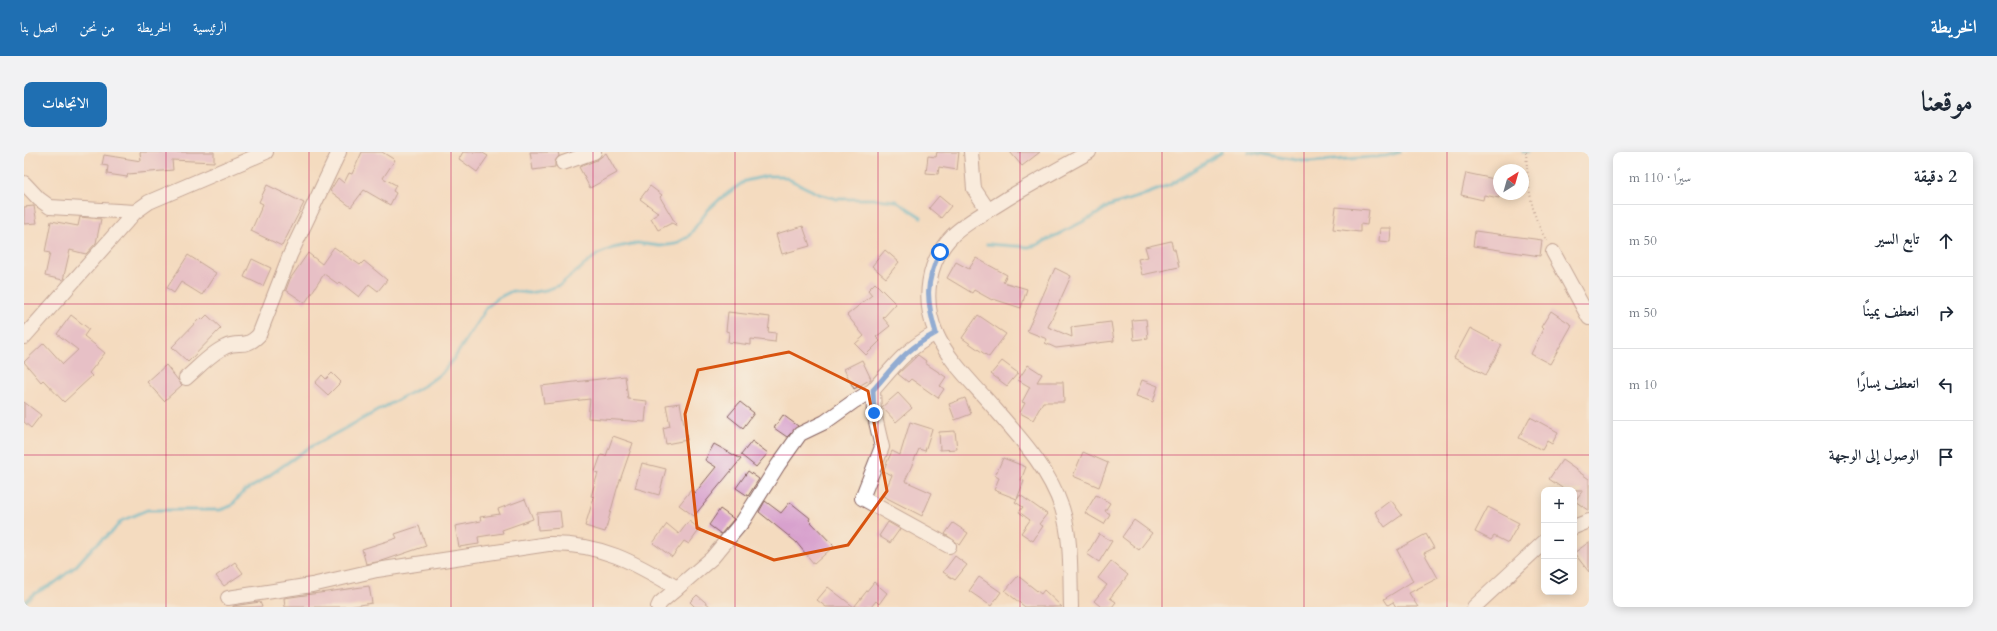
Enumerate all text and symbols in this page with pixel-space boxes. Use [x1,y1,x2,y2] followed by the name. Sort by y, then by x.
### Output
[1931,14,1977,40] text: الخريطة
[20,18,58,37] text: اتصل بنا
[80,18,115,37] text: من نحن
[137,18,171,37] text: الخريطة
[193,18,227,37] text: الرئيسية
[24,82,107,127] button: الاتجاهات
[1921,83,1973,121] text: موقعنا
[1493,164,1529,200] north arrow
[1914,165,1957,188] text: 2 دقيقة
[1629,169,1691,187] text: سيرًا · 110 m
[1876,229,1919,249] text: تابع السير
[1935,230,1957,252] icon: ahead
[1629,232,1657,250] text: 50 m
[931,243,949,261] route start
[1863,301,1919,321] text: انعطف يمينًا
[1935,302,1957,324] icon: right
[1629,304,1657,322] text: 50 m
[1857,373,1919,393] text: انعطف يسارًا
[1935,374,1957,396] icon: left
[1629,376,1657,394] text: 10 m
[865,404,883,422] route end
[1829,445,1919,465] text: الوصول إلى الوجهة
[1935,446,1957,468] icon: arrive
[1541,487,1577,595] map controls
[1541,487,1577,523] button: +
[1541,523,1577,559] button: −
[1541,559,1577,595] button: layers

